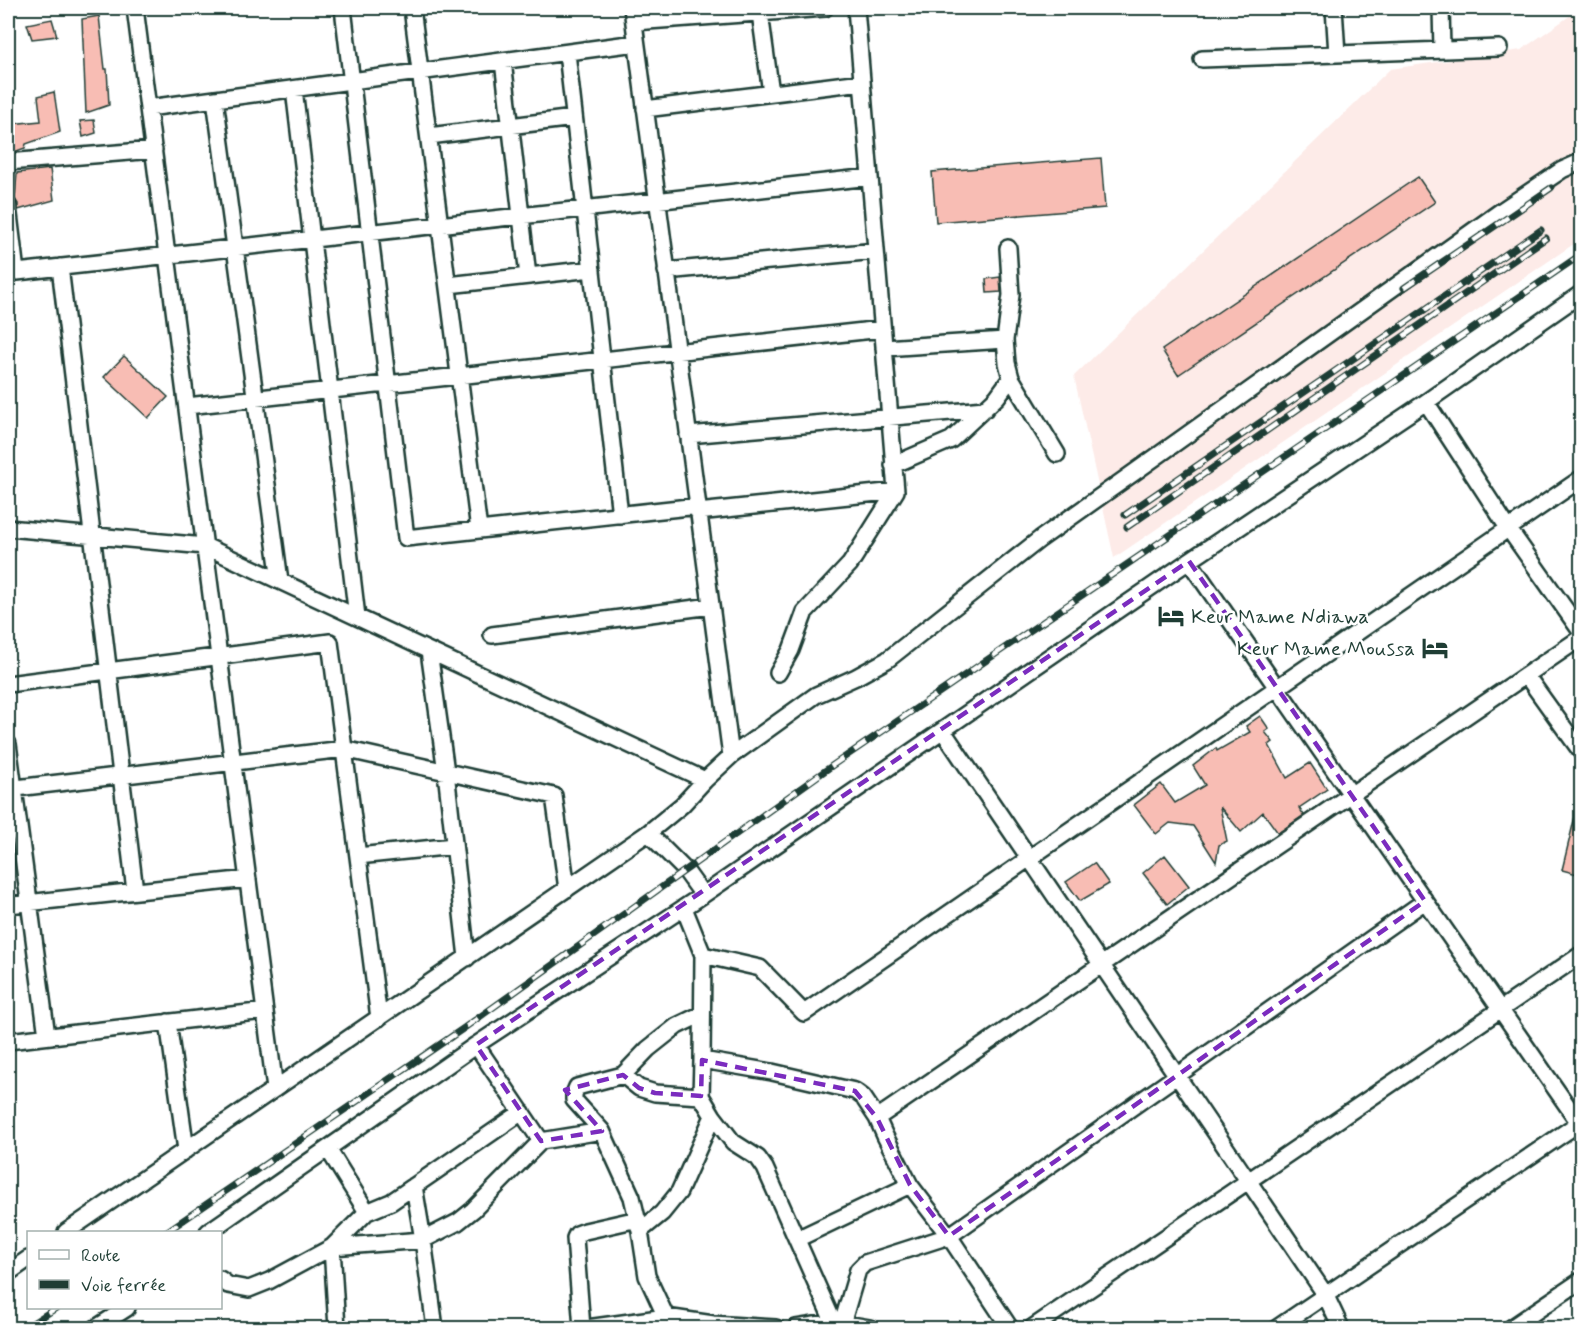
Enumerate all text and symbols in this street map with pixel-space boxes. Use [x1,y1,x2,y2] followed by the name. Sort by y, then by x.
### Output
[1156,601,1186,631] hotel icon: Keur Mame Ndiawa
[1191,603,1369,631] place label: Keur Mame Ndiawa
[1420,633,1450,663] hotel icon: Keur Mame Moussa
[1237,635,1415,663] place label: Keur Mame Moussa
[27,1231,222,1309] legend
[81,1244,120,1268] text: Route
[81,1274,166,1298] text: Voie ferrée

